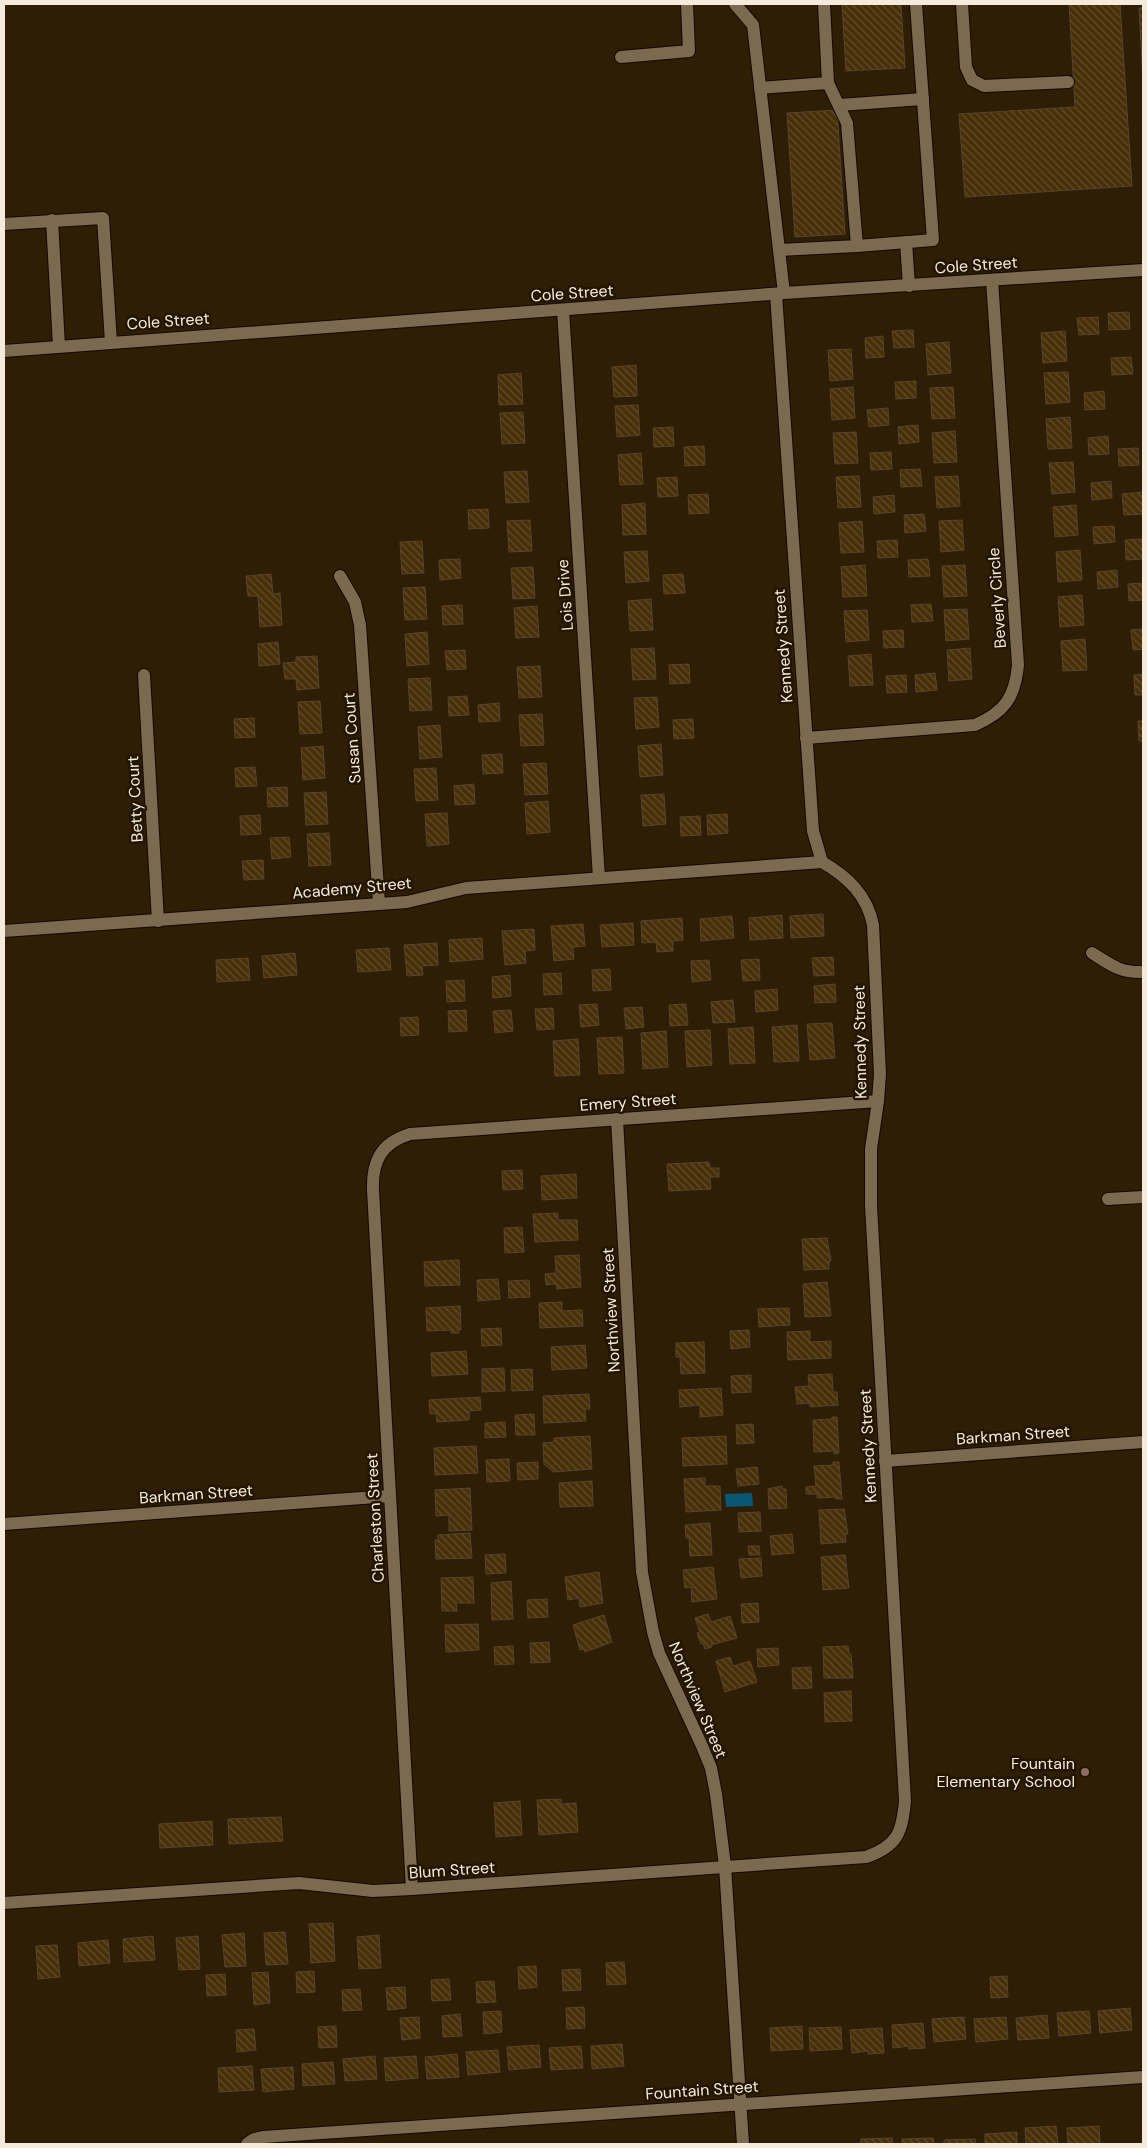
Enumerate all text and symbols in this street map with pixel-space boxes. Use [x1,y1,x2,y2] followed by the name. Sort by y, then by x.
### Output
[934,252,1018,278] street label: Cole Street
[530,280,614,306] street label: Cole Street
[126,308,210,334] street label: Cole Street
[983,547,1011,649] street label: Beverly Circle
[552,559,578,631] street label: Lois Drive
[769,588,797,704] street label: Kennedy Street
[338,692,366,784] street label: Susan Court
[122,755,148,843] street label: Betty Court
[291,872,413,904] street label: Academy Street
[849,985,871,1099] street label: Kennedy Street
[579,1088,677,1116] street label: Emery Street
[597,1247,625,1373] street label: Northview Street
[855,1389,881,1503] street label: Kennedy Street
[955,1421,1071,1449] street label: Barkman Street
[361,1453,389,1583] street label: Charleston Street
[138,1480,254,1508] street label: Barkman Street
[664,1639,732,1761] street label: Northview Street
[937,1753,1075,1792] place label: Fountain Elementary School
[1079,1766,1091,1778] marker: Fountain Elementary School
[408,1857,496,1883] street label: Blum Street
[645,2076,759,2104] street label: Fountain Street

